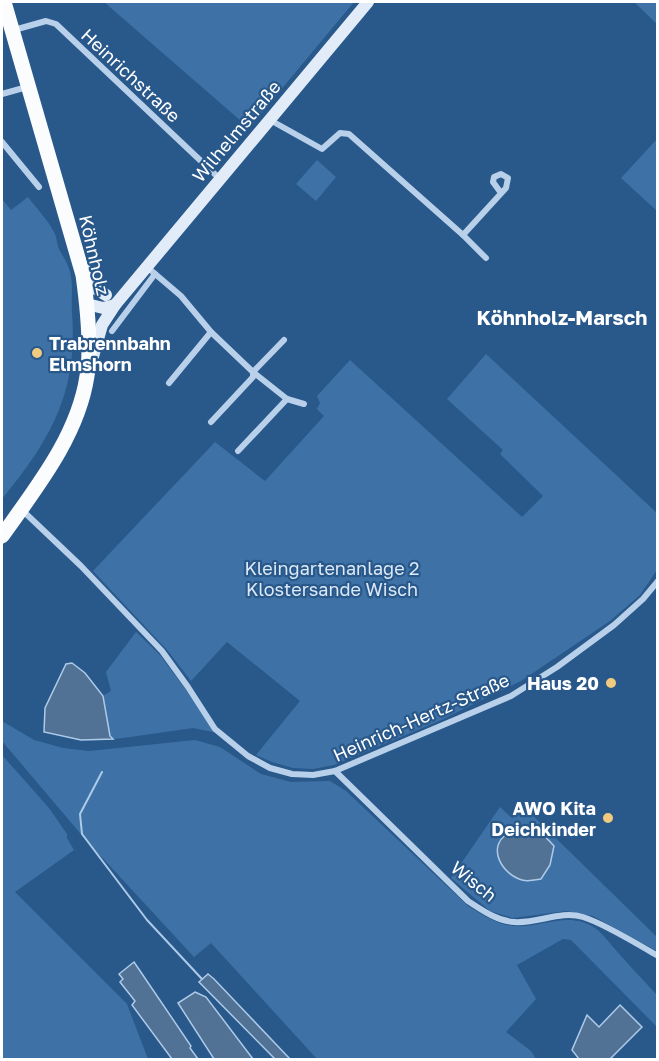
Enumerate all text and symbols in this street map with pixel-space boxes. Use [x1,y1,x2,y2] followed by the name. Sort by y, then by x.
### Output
[77,24,185,126] street label: Heinrichstraße
[187,76,285,186] street label: Wilhelmstraße
[75,213,115,297] street label: Köhnholz
[477,305,647,329] district label: Köhnholz-Marsch
[49,332,171,375] place label: Trabrennbahn Elmshorn
[30,346,44,360] marker: Trabrennbahn Elmshorn
[244,557,420,600] park label: Kleingartenanlage 2 Klostersande Wisch
[329,668,513,766] street label: Heinrich-Hertz-Straße
[527,672,599,694] place label: Haus 20
[604,676,618,690] marker: Haus 20
[491,797,596,840] place label: AWO Kita Deichkinder
[601,811,615,825] marker: AWO Kita Deichkinder
[447,856,501,906] street label: Wisch

